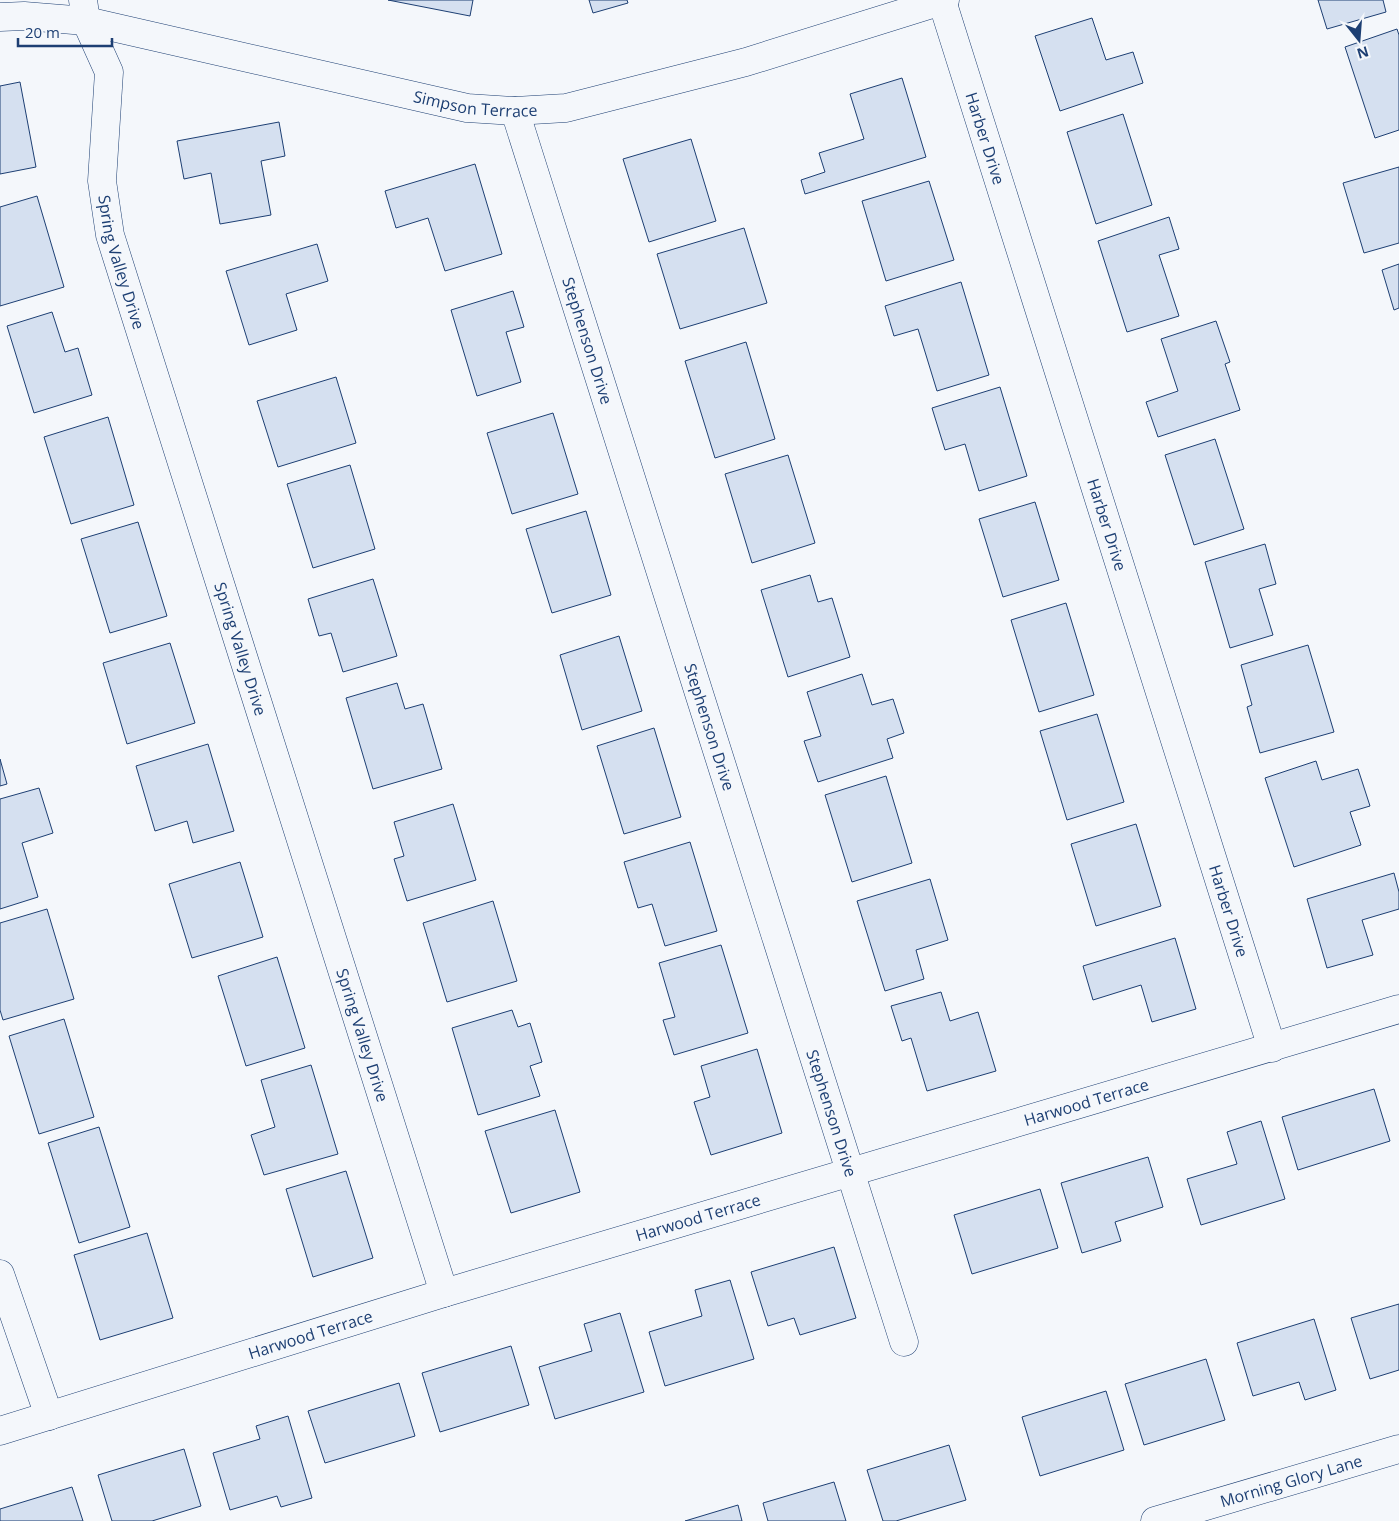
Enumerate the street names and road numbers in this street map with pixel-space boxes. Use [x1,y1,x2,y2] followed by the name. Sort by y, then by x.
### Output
[411,85,538,122] street label: Simpson Terrace
[960,89,1010,187] street label: Harber Drive
[93,193,150,332] street label: Spring Valley Drive
[557,274,618,407] street label: Stephenson Drive
[1082,476,1132,574] street label: Harber Drive
[209,579,272,718] street label: Spring Valley Drive
[679,661,740,793] street label: Stephenson Drive
[1204,862,1254,960] street label: Harber Drive
[331,966,394,1105] street label: Spring Valley Drive
[801,1047,862,1180] street label: Stephenson Drive
[1021,1073,1151,1131] street label: Harwood Terrace
[633,1188,763,1246] street label: Harwood Terrace
[245,1305,375,1364] street label: Harwood Terrace
[1218,1449,1365,1512] street label: Morning Glory Lane

